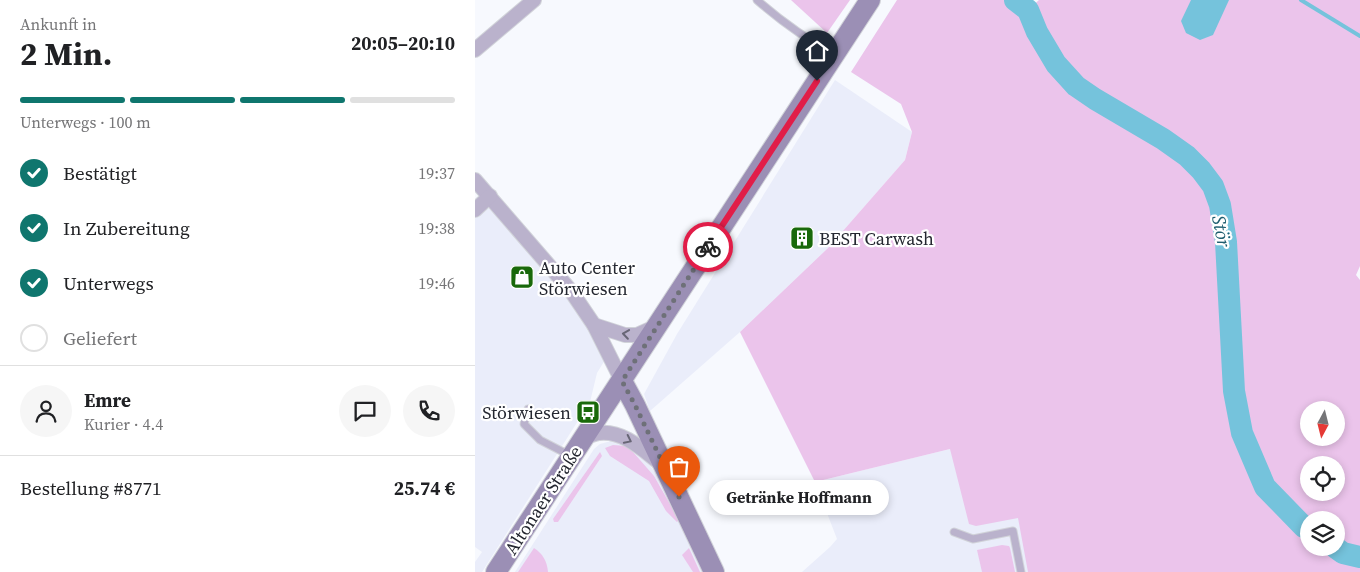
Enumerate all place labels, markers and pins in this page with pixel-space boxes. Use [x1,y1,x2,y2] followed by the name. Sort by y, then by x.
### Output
[796,30,838,81] pin
[789,225,815,251] building icon: BEST Carwash
[819,226,934,251] place label: BEST Carwash
[539,255,635,301] place label: Auto Center Störwiesen
[509,264,535,290] shop icon: Auto Center Störwiesen
[575,399,601,425] bus stop icon: Störwiesen
[482,400,571,425] place label: Störwiesen
[658,446,700,497] pin
[709,480,889,514] callout: Getränke Hoffmann

